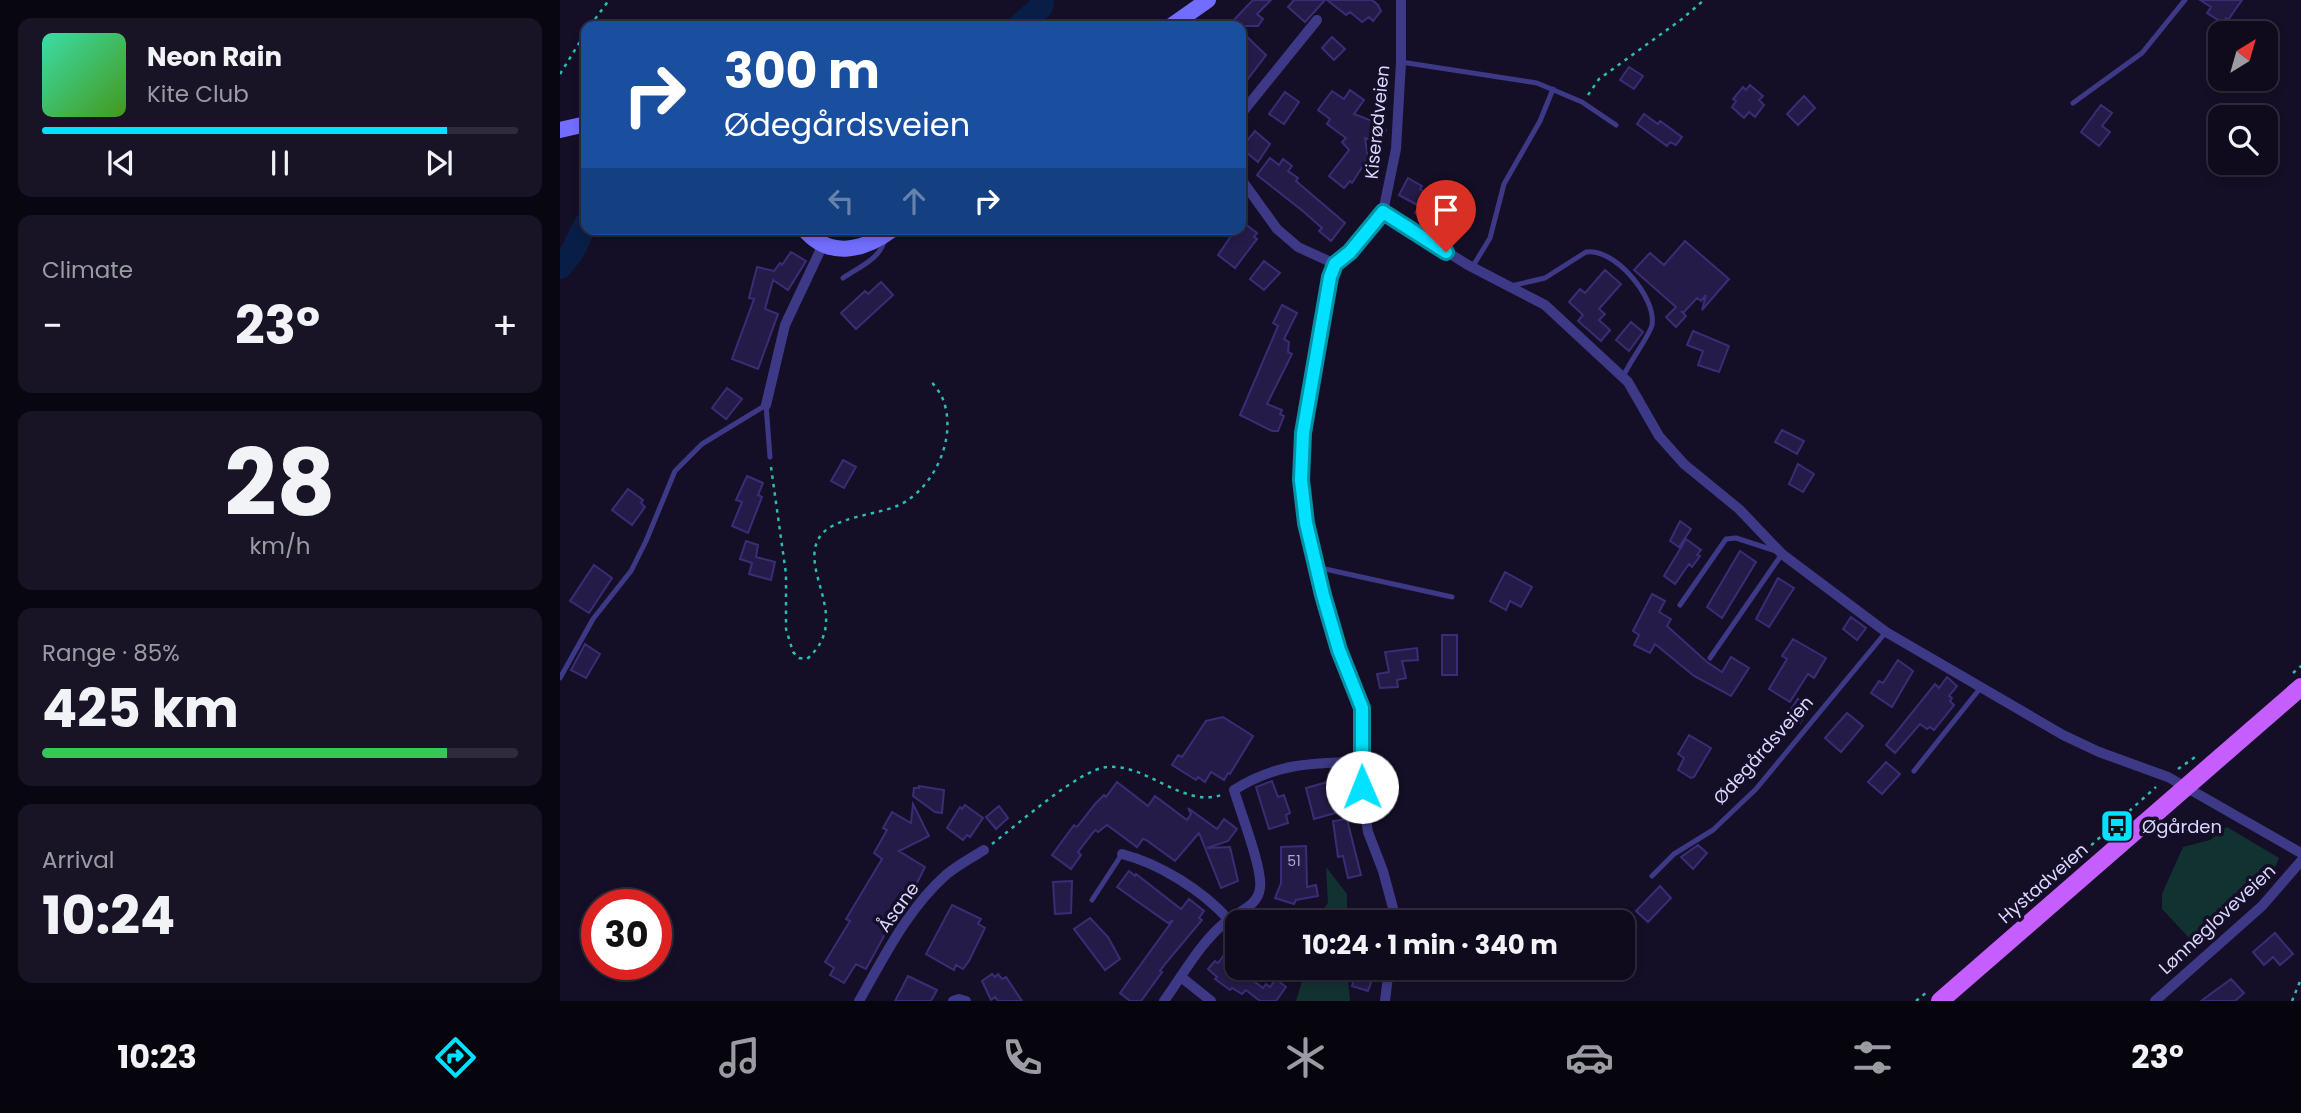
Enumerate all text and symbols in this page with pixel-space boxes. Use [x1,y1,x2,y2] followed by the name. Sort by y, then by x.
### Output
[2208,21,2278,91] north arrow
[2208,21,2278,175] map controls
[724,37,880,105] text: 300 m
[147,39,282,75] text: Neon Rain
[609,49,700,140] icon: right
[1359,64,1395,180] street label: Kiserødveien
[147,78,249,110] text: Kite Club
[724,102,970,147] text: Ødegårdsveien
[2208,105,2278,175] button: search
[102,144,140,182] icon: previous
[261,144,299,182] icon: pause
[420,144,458,182] icon: next
[1416,180,1476,252] pin
[822,182,860,220] icon: left
[895,182,933,220] icon: ahead
[968,182,1006,220] icon: right
[1427,191,1465,229] icon: arrive
[42,254,133,286] text: Climate
[235,289,320,362] text: 23°
[42,299,63,352] text: −
[492,299,518,352] text: +
[225,419,335,547] text: 28
[249,530,311,562] text: km/h
[42,637,180,669] text: Range · 85%
[42,672,239,745] text: 425 km
[1707,690,1819,810] street label: Ødegårdsveien
[1325,750,1399,824] position arrow
[2098,807,2136,845] bus stop icon: Øgården
[2142,814,2222,839] place label: Øgården
[1993,837,2093,929] street label: Hystadveien
[42,844,114,876] text: Arrival
[1287,851,1301,871] house number: 51
[2153,858,2281,980] street label: Lønnegloveveien
[871,877,925,937] street label: Åsane
[42,879,175,952] text: 10:24
[581,889,672,980] speed limit sign: 30
[1302,927,1558,963] text: 10:24 · 1 min · 340 m
[431,1033,480,1082] icon: directions
[715,1033,764,1082] icon: music
[998,1033,1047,1082] icon: phone
[1281,1033,1330,1082] icon: climate
[1565,1033,1614,1082] icon: car
[1848,1033,1897,1082] icon: filters
[117,1034,197,1079] text: 10:23
[2131,1034,2184,1079] text: 23°

